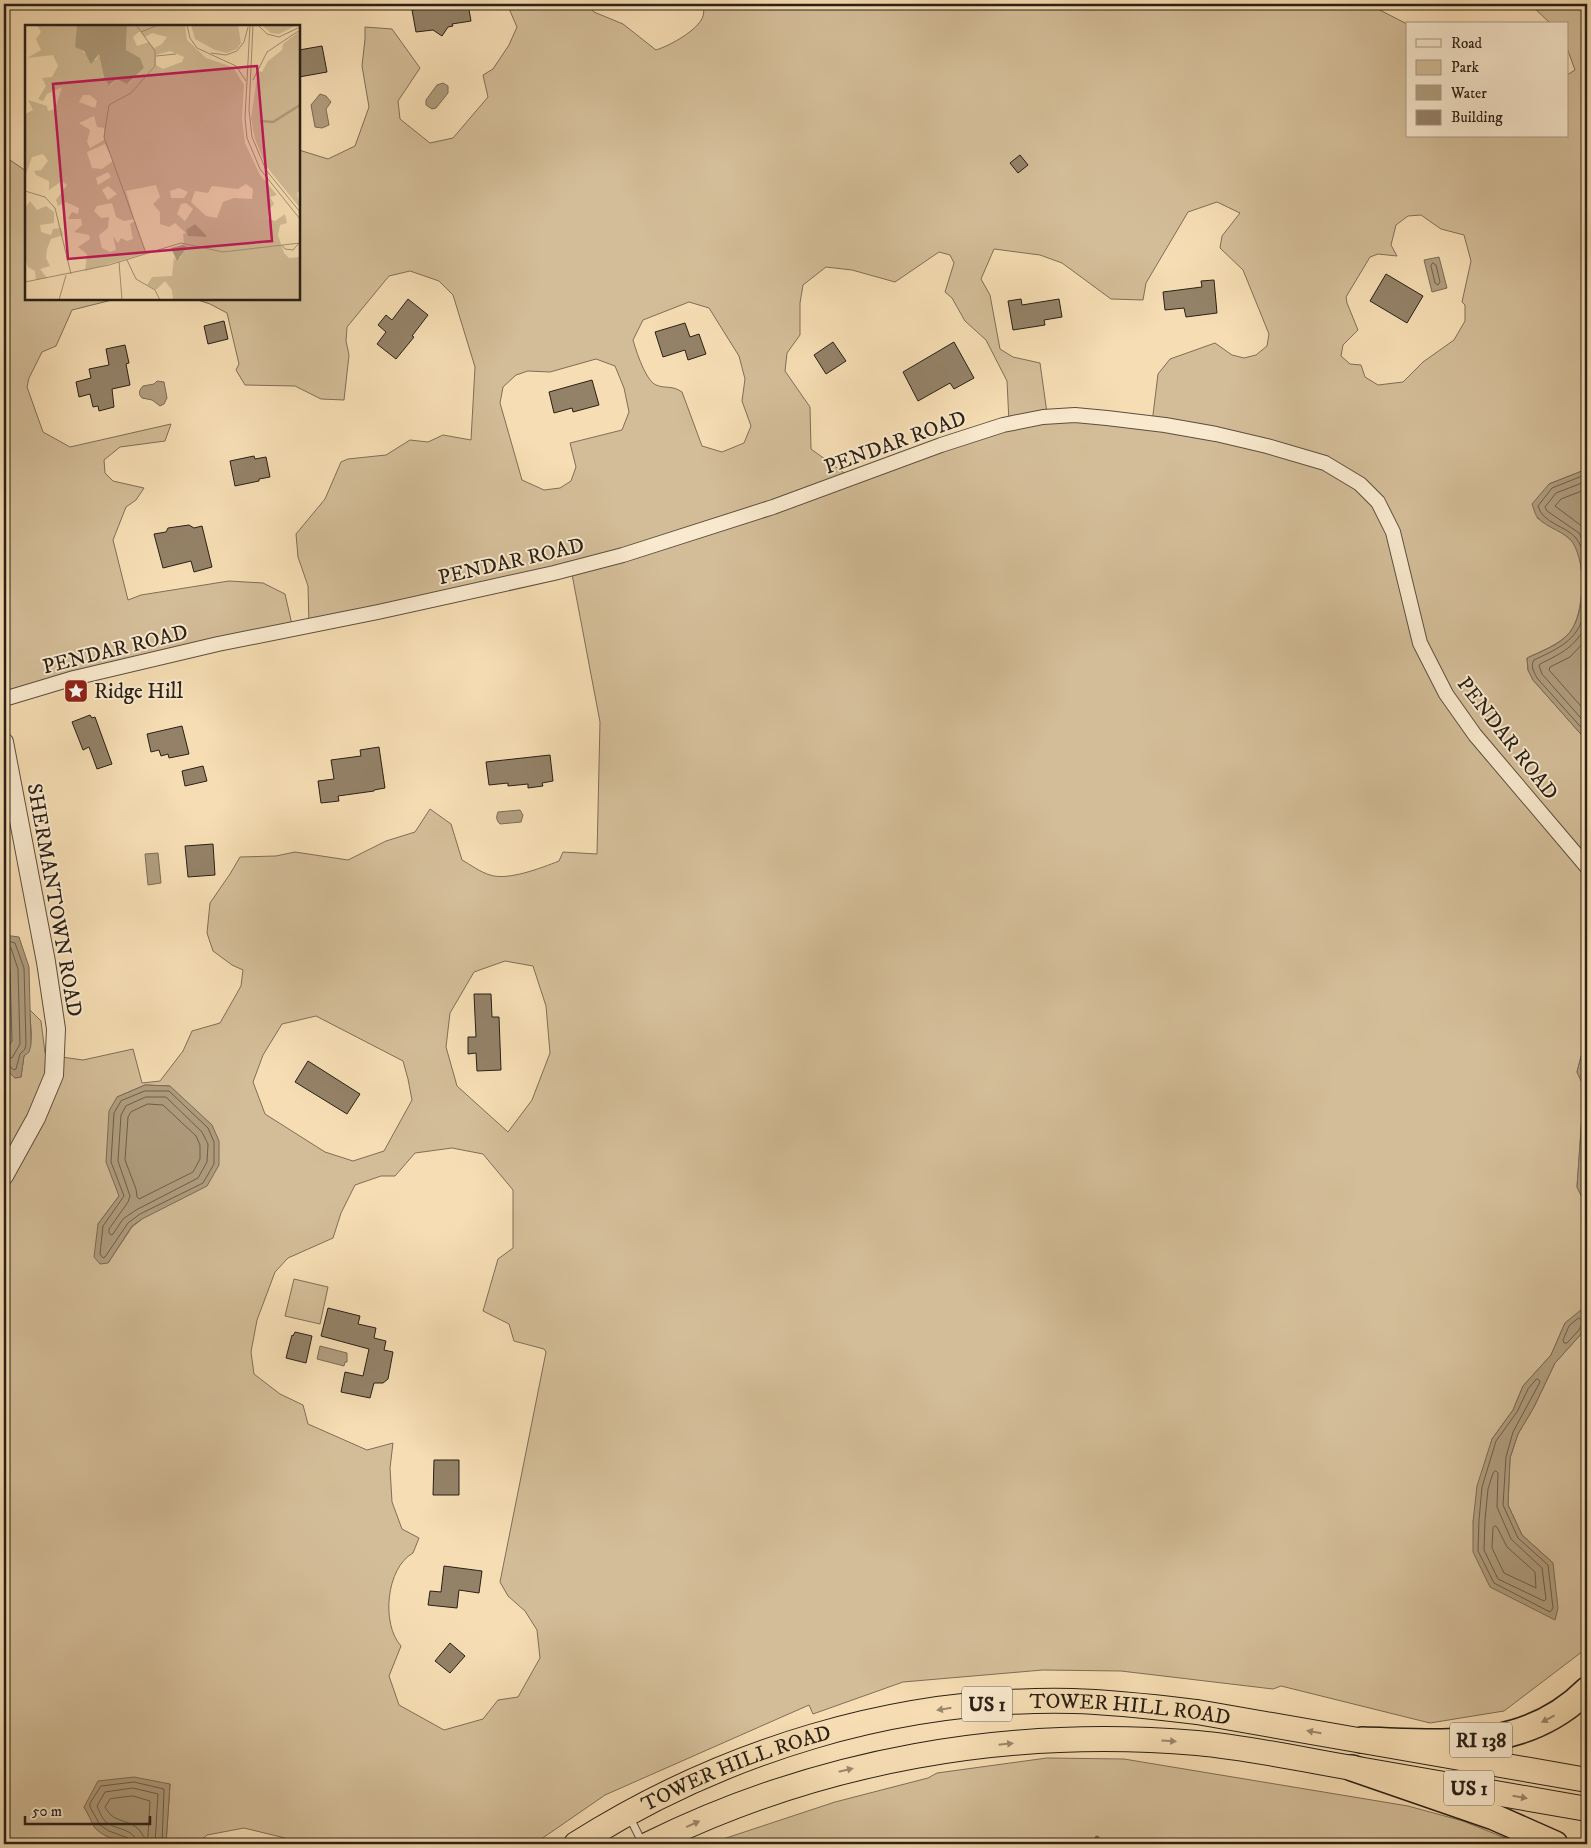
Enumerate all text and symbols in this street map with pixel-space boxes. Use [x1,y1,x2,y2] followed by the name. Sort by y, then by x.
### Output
[1406,22,1568,138] legend
[25,25,300,300] inset map
[1451,34,1483,53] text: Road
[1451,58,1480,77] text: Park
[1450,84,1487,103] text: Water
[1451,108,1503,127] text: Building
[821,405,970,481] street label: PENDAR ROAD
[436,533,587,591] street label: PENDAR ROAD
[40,619,191,681] street label: PENDAR ROAD
[1451,672,1563,805] street label: PENDAR ROAD
[63,678,89,704] place icon: Ridge Hill
[94,679,184,705] place label: Ridge Hill
[21,782,87,1019] street label: SHERMANTOWN ROAD
[962,1686,1012,1722] road number: US 1
[1029,1689,1232,1732] street label: TOWER HILL ROAD
[935,1705,951,1713] one-way arrow
[1541,1715,1556,1723] one-way arrow
[637,1720,834,1818] street label: TOWER HILL ROAD
[1450,1722,1512,1758] road number: RI 138
[1305,1727,1321,1735] one-way arrow
[1161,1738,1177,1746] one-way arrow
[998,1740,1014,1748] one-way arrow
[839,1766,854,1774] one-way arrow
[1444,1770,1494,1806] road number: US 1
[25,1793,150,1825] scale bar
[1513,1794,1529,1802] one-way arrow
[32,1802,62,1821] text: 50 m
[686,1819,700,1827] one-way arrow

